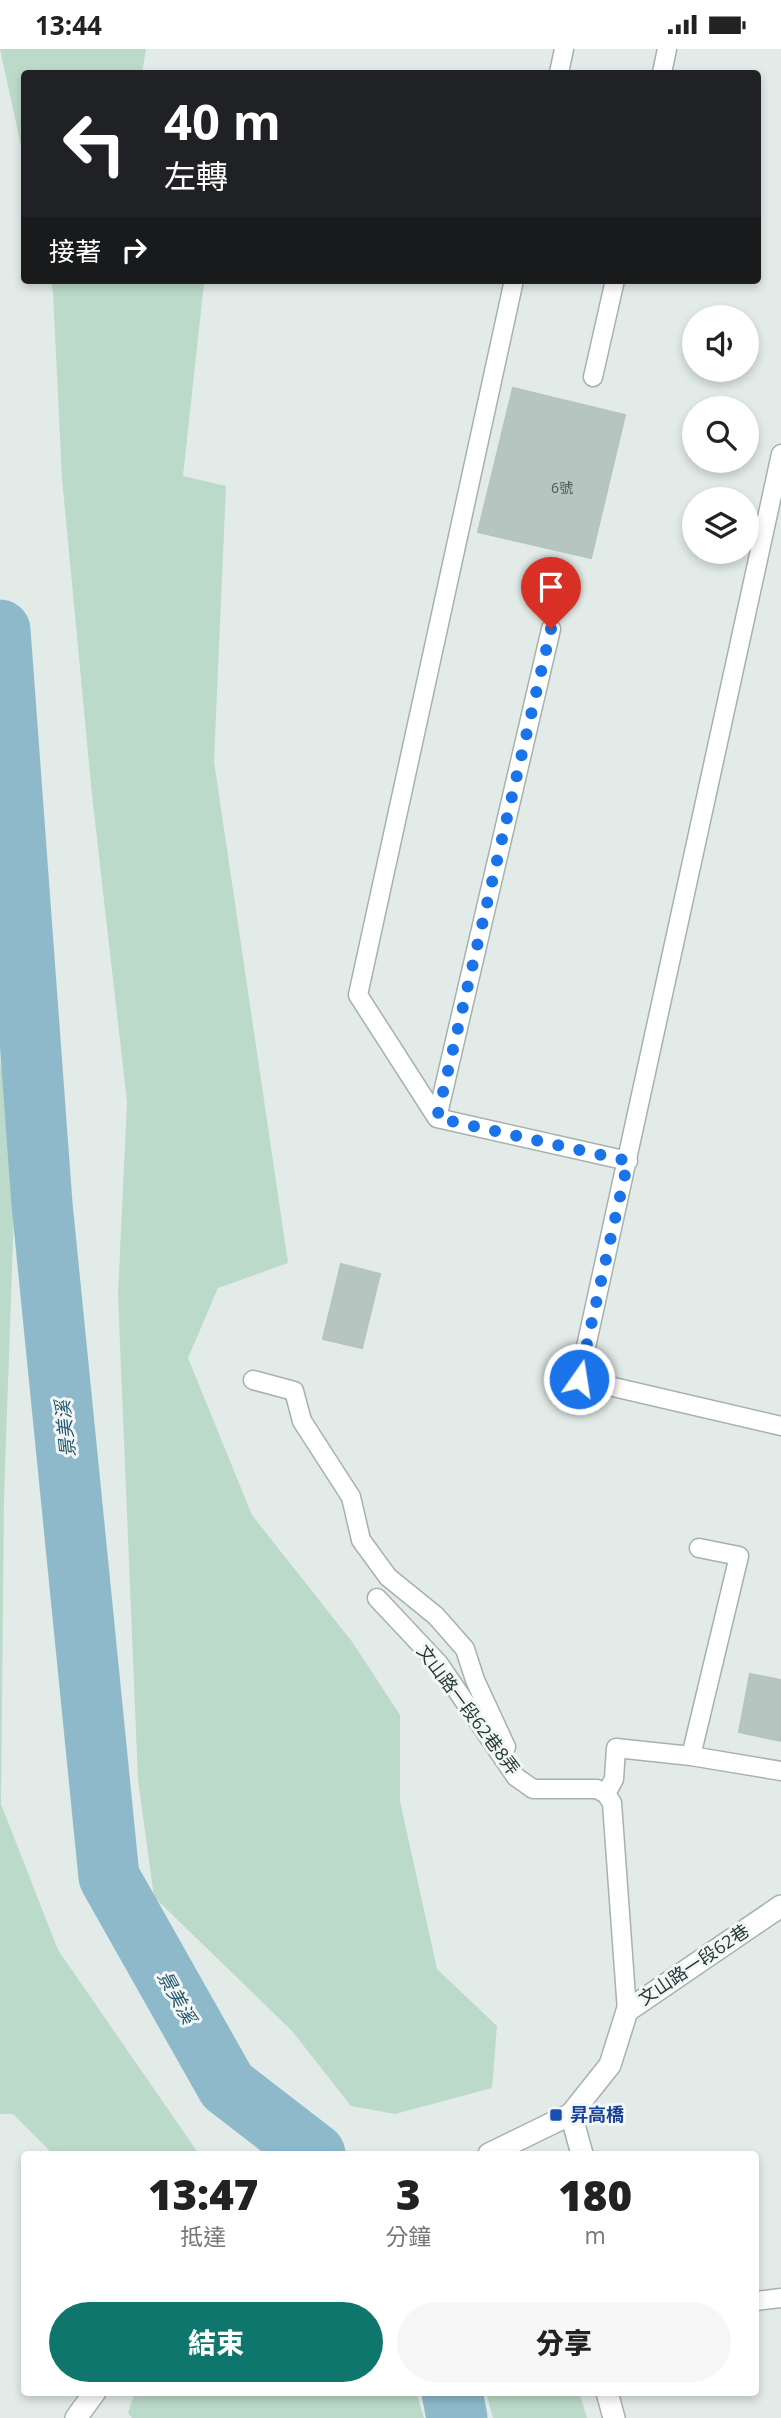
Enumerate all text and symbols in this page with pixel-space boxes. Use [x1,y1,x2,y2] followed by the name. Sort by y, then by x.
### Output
[35,7,102,43] text: 13:44
[164,88,281,154] text: 40 m
[49,98,140,189] icon: left
[164,154,228,197] text: 左轉
[115,231,153,269] icon: right
[49,233,101,269] text: 接著
[682,305,759,564] map controls
[682,305,759,382] button: sound
[682,396,759,473] button: search
[551,478,573,497] house number: 6號
[682,487,759,564] button: layers
[521,557,581,629] pin
[532,568,570,606] icon: arrive
[542,1342,616,1416] position arrow
[49,1396,81,1459] water label: 景美溪
[412,1640,526,1779] street label: 文山路一段62巷8弄
[633,1918,753,2010] street label: 文山路一段62巷
[152,1966,204,2031] water label: 景美溪
[570,2102,624,2126] place label: 昇高橋
[548,2107,564,2123] marker: 昇高橋
[148,2165,258,2222] text: 13:47
[396,2165,421,2222] text: 3
[558,2166,632,2223] text: 180
[585,2219,606,2251] text: m
[180,2220,226,2252] text: 抵達
[385,2220,431,2252] text: 分鐘
[49,2302,383,2382] button: 結束
[397,2302,731,2382] button: 分享

